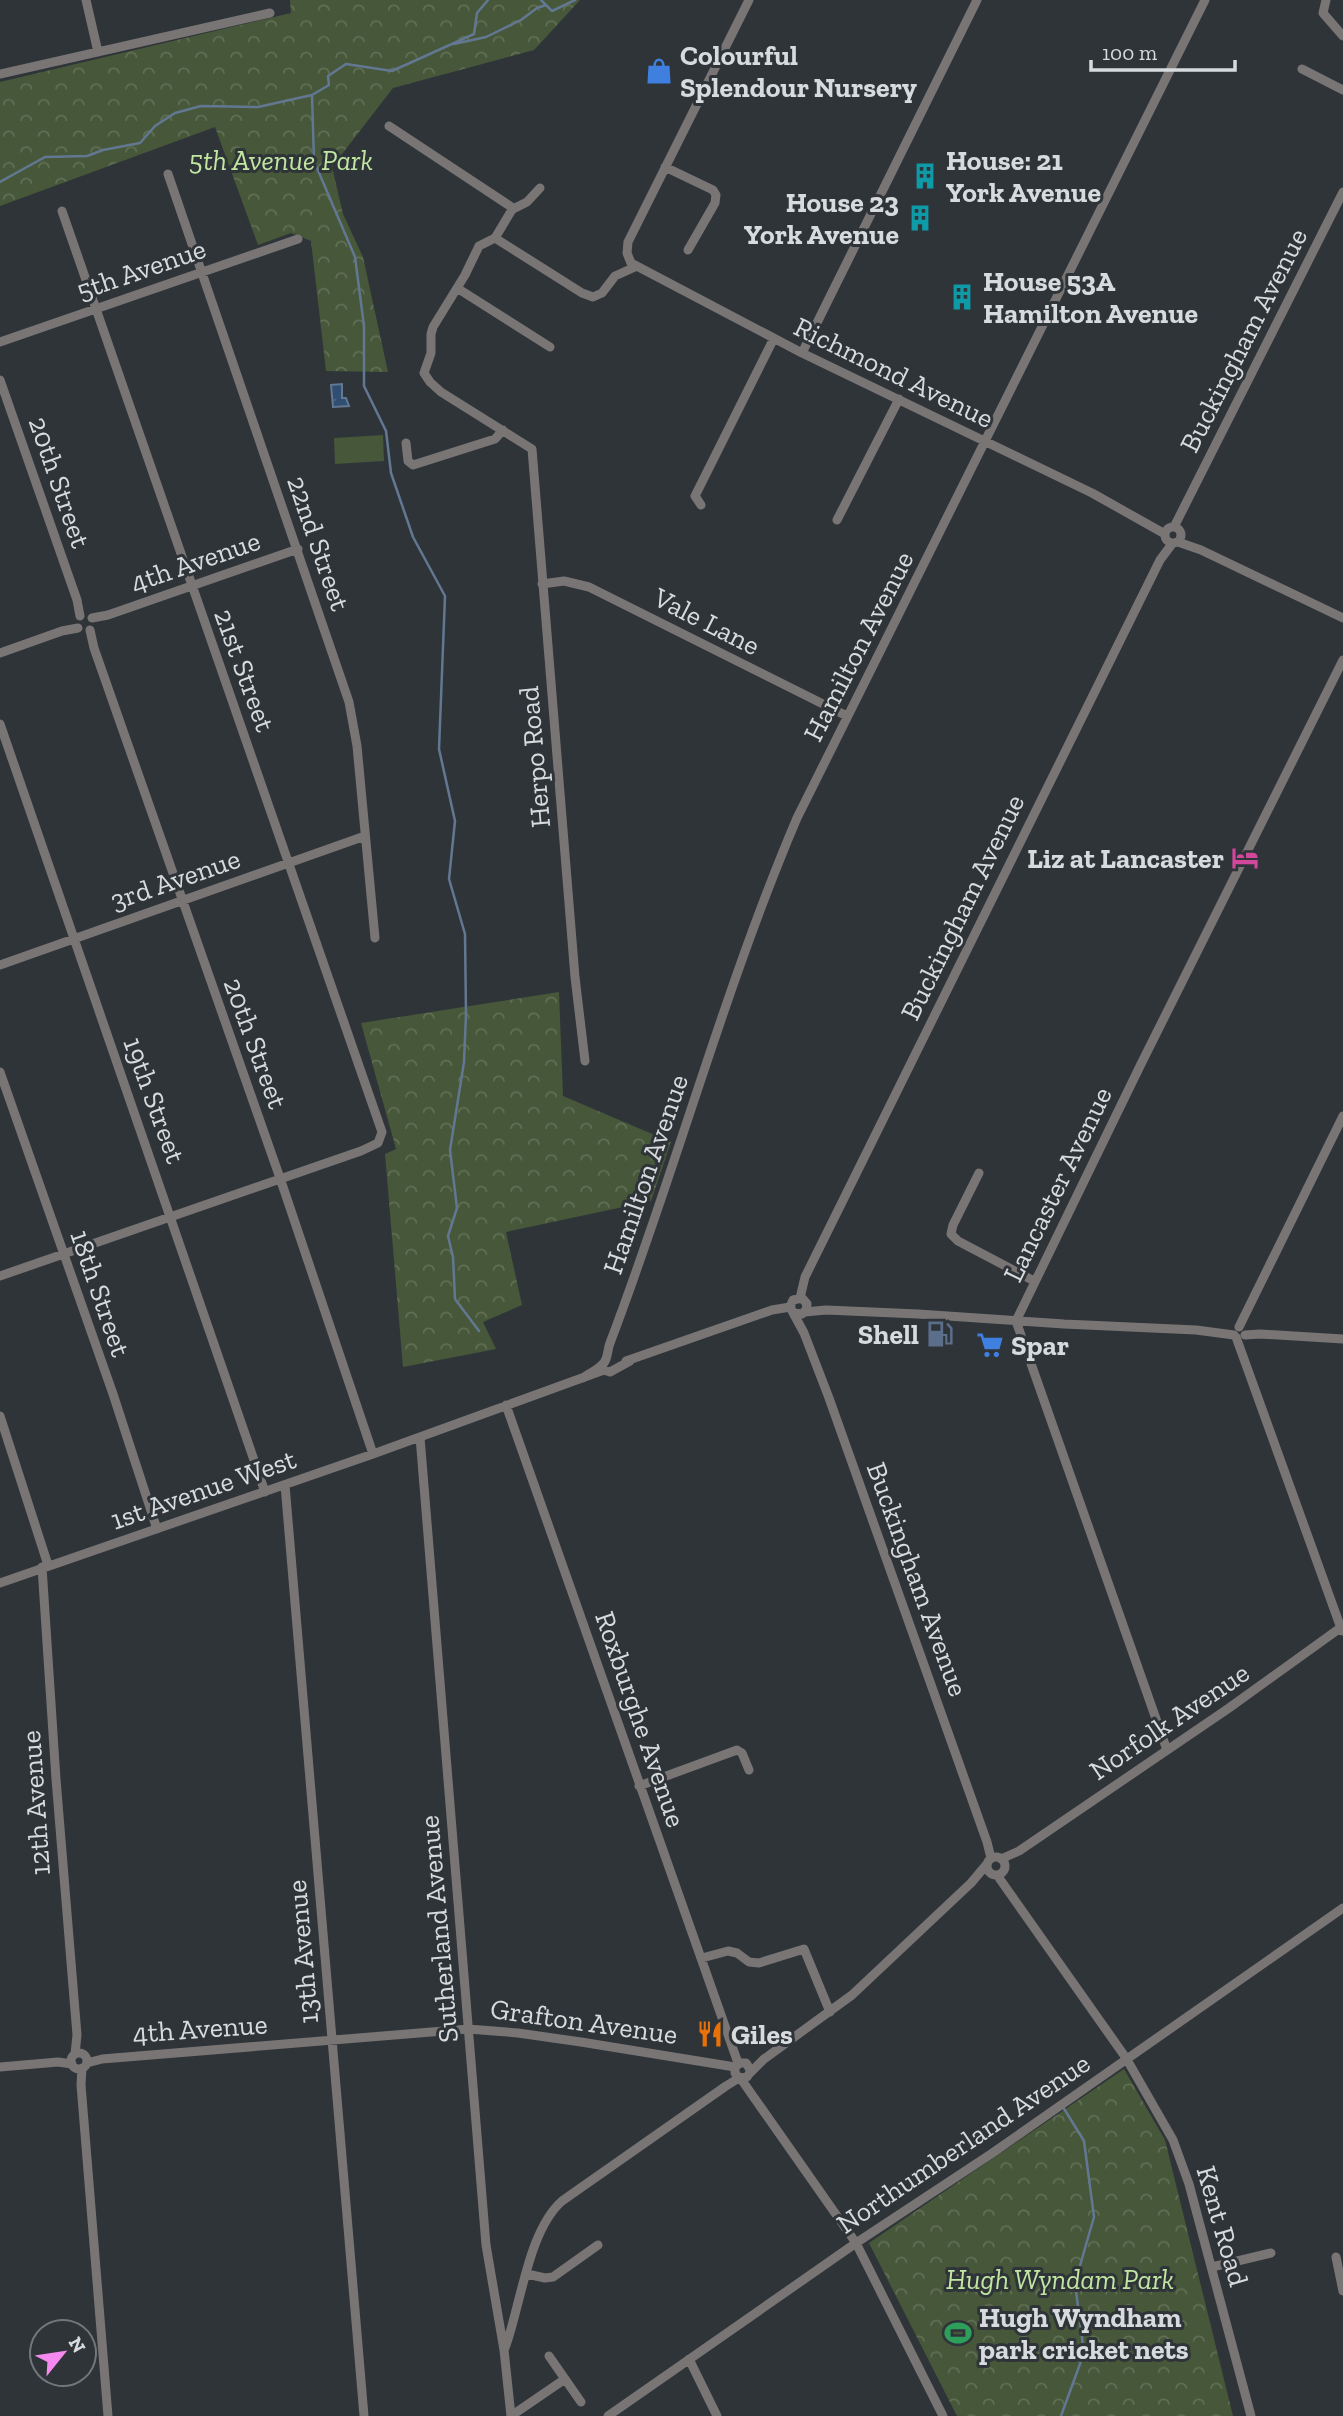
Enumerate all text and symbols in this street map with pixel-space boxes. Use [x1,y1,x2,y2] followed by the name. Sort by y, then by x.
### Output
[1091,28,1234,72] scale bar
[680,39,917,104] place label: Colourful Splendour Nursery
[1102,40,1157,65] text: 100 m
[644,56,674,86] shop icon: Colourful Splendour Nursery
[189,144,373,177] park label: 5th Avenue Park
[946,144,1101,209] place label: House: 21 York Avenue
[910,161,940,191] building icon: House: 21 York Avenue
[744,186,899,251] place label: House 23 York Avenue
[905,203,935,233] building icon: House 23 York Avenue
[1173,223,1314,458] street label: Buckingham Avenue
[72,232,210,307] street label: 5th Avenue
[983,265,1198,330] place label: House 53A Hamilton Avenue
[947,282,977,312] building icon: House 53A Hamilton Avenue
[789,310,999,435] street label: Richmond Avenue
[22,412,98,553] street label: 20th Street
[280,471,357,615] street label: 22nd Street
[126,524,264,599] street label: 4th Avenue
[796,546,921,747] street label: Hamilton Avenue
[647,580,765,662] street label: Vale Lane
[207,604,282,737] street label: 21st Street
[512,685,557,829] street label: Herpo Road
[893,789,1031,1025] street label: Buckingham Avenue
[106,842,244,917] street label: 3rd Avenue
[1027,842,1224,875] place label: Liz at Lancaster
[1230,843,1260,873] hotel icon: Liz at Lancaster
[217,973,295,1114] street label: 20th Street
[117,1033,193,1168] street label: 19th Street
[596,1070,695,1278] street label: Hamilton Avenue
[996,1081,1119,1287] street label: Lancaster Avenue
[63,1225,138,1361] street label: 18th Street
[858,1318,919,1351] place label: Shell
[925,1319,955,1349] fuel station icon: Shell
[1011,1329,1069,1362] place label: Spar
[975,1330,1005,1360] supermarket icon: Spar
[106,1442,301,1537] street label: 1st Avenue West
[860,1458,975,1701] street label: Buckingham Avenue
[588,1607,693,1831] street label: Roxburghe Avenue
[1083,1656,1255,1787] street label: Norfolk Avenue
[14,1729,57,1877] street label: 12th Avenue
[412,1814,465,2044] street label: Sutherland Avenue
[280,1879,325,2025] street label: 13th Avenue
[488,1992,680,2051] street label: Grafton Avenue
[131,2007,269,2050] street label: 4th Avenue
[731,2018,793,2051] place label: Giles
[695,2019,725,2049] restaurant icon: Giles
[830,2046,1096,2241] street label: Northumberland Avenue
[1190,2162,1255,2290] street label: Kent Road
[946,2263,1174,2296] park label: Hugh Wyndam Park
[979,2301,1189,2366] place label: Hugh Wyndham park cricket nets
[28,2318,98,2388] north arrow
[943,2318,973,2348] sports icon: Hugh Wyndham park cricket nets
[64,2333,91,2357] text: N

